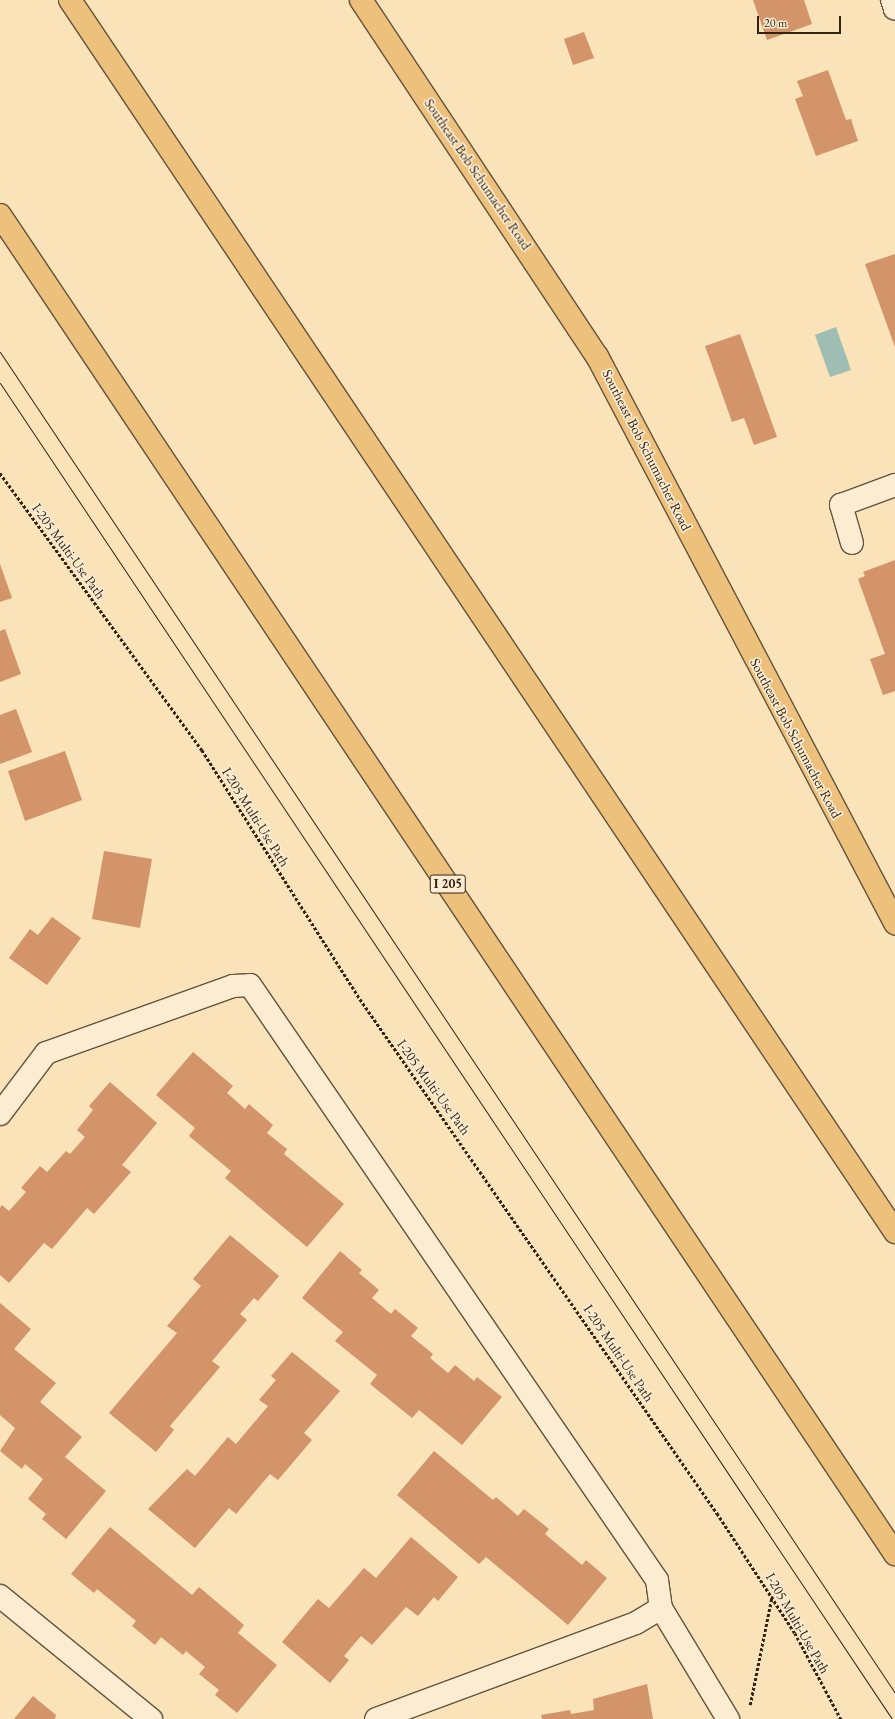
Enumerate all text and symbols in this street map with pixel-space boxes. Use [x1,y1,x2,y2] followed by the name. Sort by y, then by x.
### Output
[759,8,843,34] scale bar
[764,15,787,31] text: 20 m
[421,95,535,253] street label: Southeast Bob Schumacher Road
[599,367,695,533] street label: Southeast Bob Schumacher Road
[29,500,109,602] street label: I-205 Multi-Use Path
[747,655,845,821] street label: Southeast Bob Schumacher Road
[219,764,293,870] street label: I-205 Multi-Use Path
[429,873,467,895] road number: I 205
[394,1036,474,1138] street label: I-205 Multi-Use Path
[580,1301,658,1405] street label: I-205 Multi-Use Path
[762,1569,834,1677] street label: I-205 Multi-Use Path

